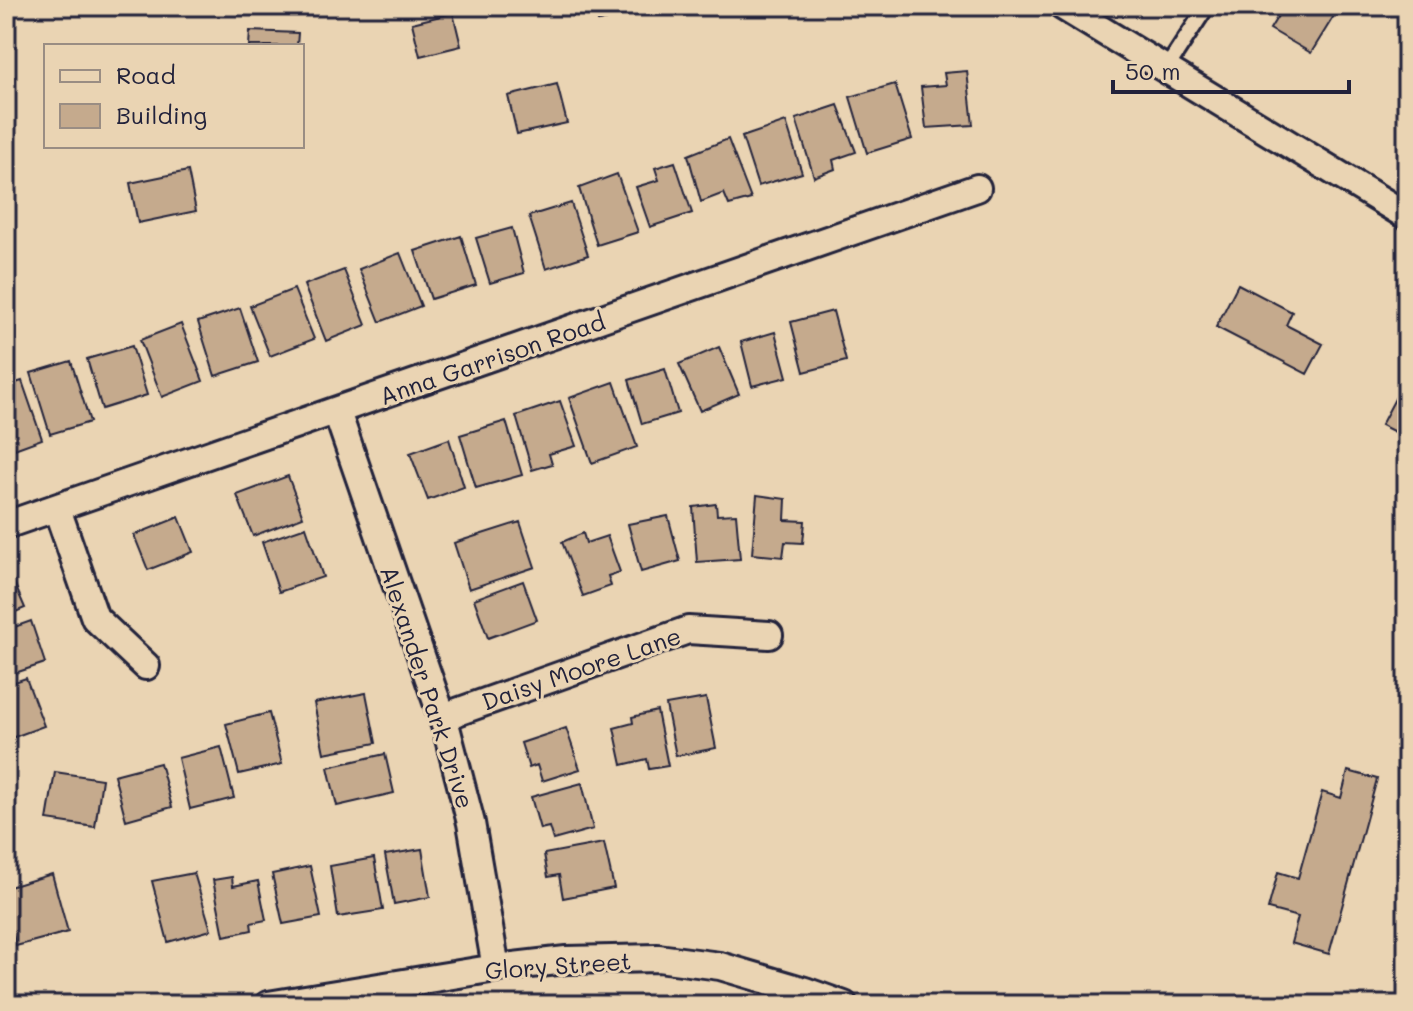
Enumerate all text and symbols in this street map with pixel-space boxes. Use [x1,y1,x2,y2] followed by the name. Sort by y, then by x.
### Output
[44,44,304,148] legend
[1113,44,1349,94] scale bar
[1125,55,1181,86] text: 50 m
[116,59,176,90] text: Road
[116,99,207,130] text: Building
[375,305,609,411] street label: Anna Garrison Road
[374,562,482,812] street label: Alexander Park Drive
[477,619,685,717] street label: Daisy Moore Lane
[484,944,632,986] street label: Glory Street

